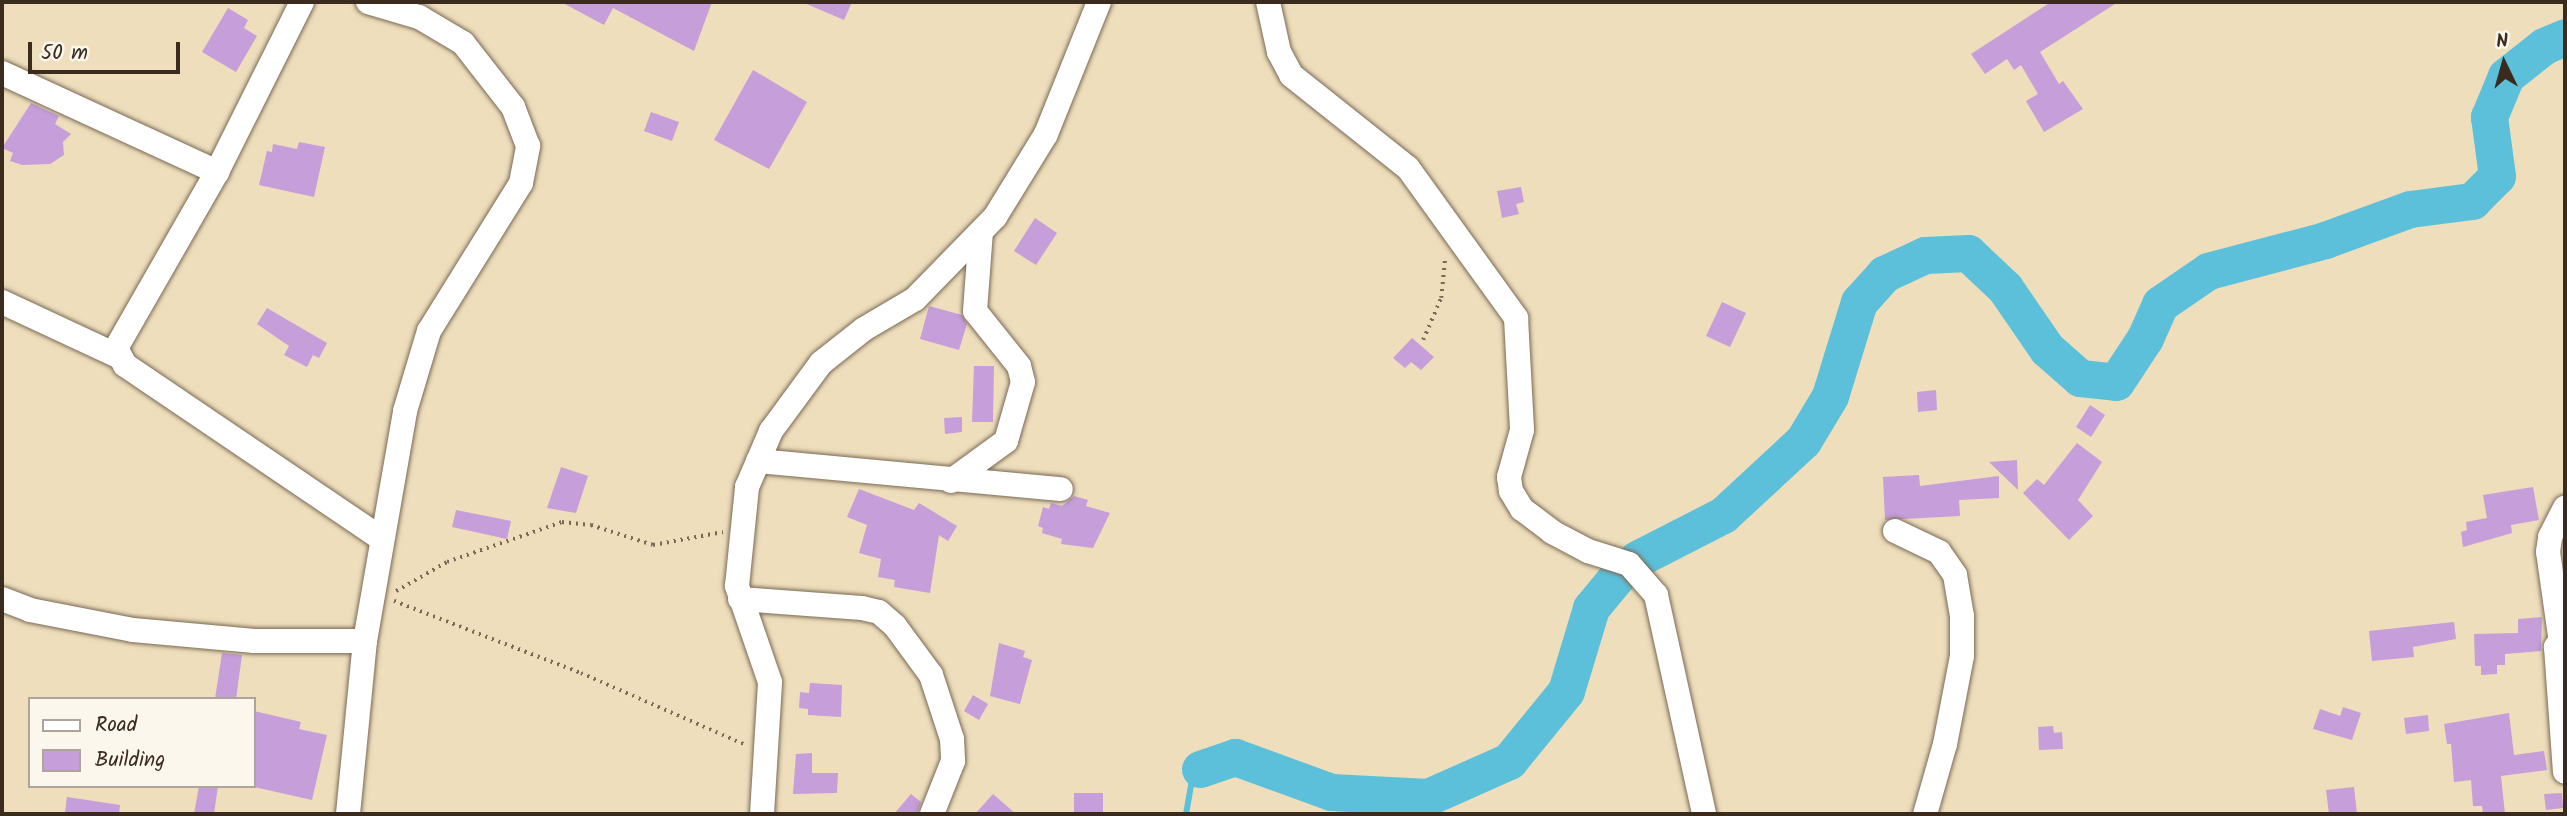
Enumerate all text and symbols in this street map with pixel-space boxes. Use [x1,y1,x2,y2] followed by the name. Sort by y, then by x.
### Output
[2495,27,2509,58] text: N
[32,28,184,72] scale bar
[2469,28,2539,98] north arrow
[41,37,88,70] text: 50 m
[28,697,256,788] legend
[95,709,137,742] text: Road
[95,744,165,777] text: Building

